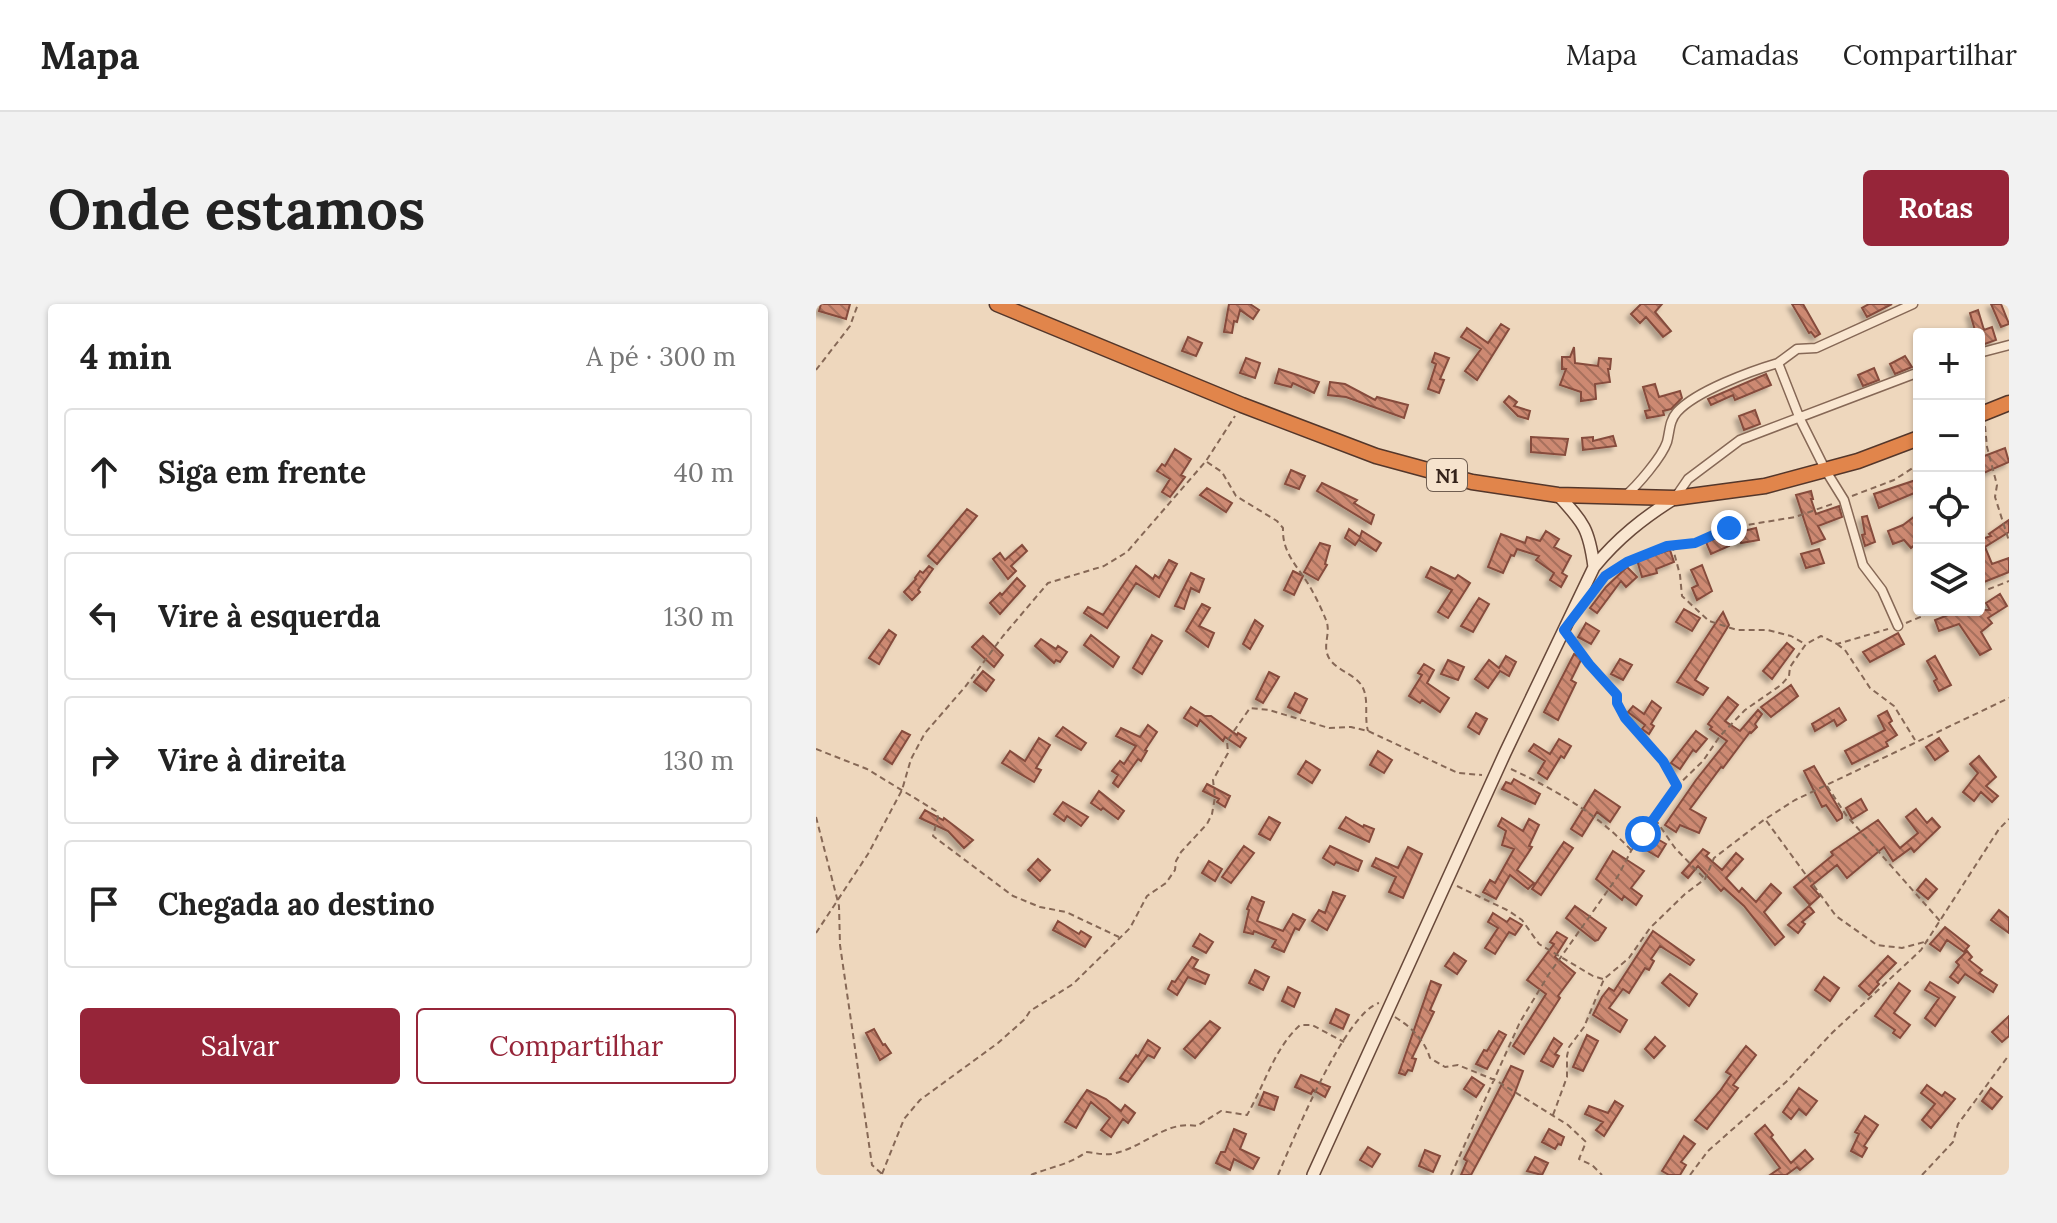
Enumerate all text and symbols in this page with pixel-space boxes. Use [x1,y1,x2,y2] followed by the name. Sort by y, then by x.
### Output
[40,31,139,79] text: Mapa
[1566,37,1637,73] text: Mapa
[1681,37,1799,73] text: Camadas
[1843,37,2017,73] text: Compartilhar
[1863,170,2009,246] button: Rotas
[48,173,425,244] text: Onde estamos
[1913,328,1985,616] map controls
[1913,328,1985,400] button: +
[80,335,172,378] text: 4 min
[586,340,736,373] text: A pé · 300 m
[1913,400,1985,472] button: −
[82,450,126,494] icon: ahead
[158,453,366,491] text: Siga em frente
[674,456,734,489] text: 40 m
[1427,459,1467,491] road number: N1
[1913,472,1985,544] button: locate
[1711,510,1747,546] route end
[1913,544,1985,616] button: layers
[82,594,126,638] icon: left
[158,597,380,635] text: Vire à esquerda
[664,600,734,633] text: 130 m
[82,738,126,782] icon: right
[158,741,346,779] text: Vire à direita
[664,744,734,777] text: 130 m
[1625,816,1661,852] route start
[82,882,126,926] icon: arrive
[158,885,435,923] text: Chegada ao destino
[80,1008,400,1084] button: Salvar
[416,1008,736,1084] button: Compartilhar

